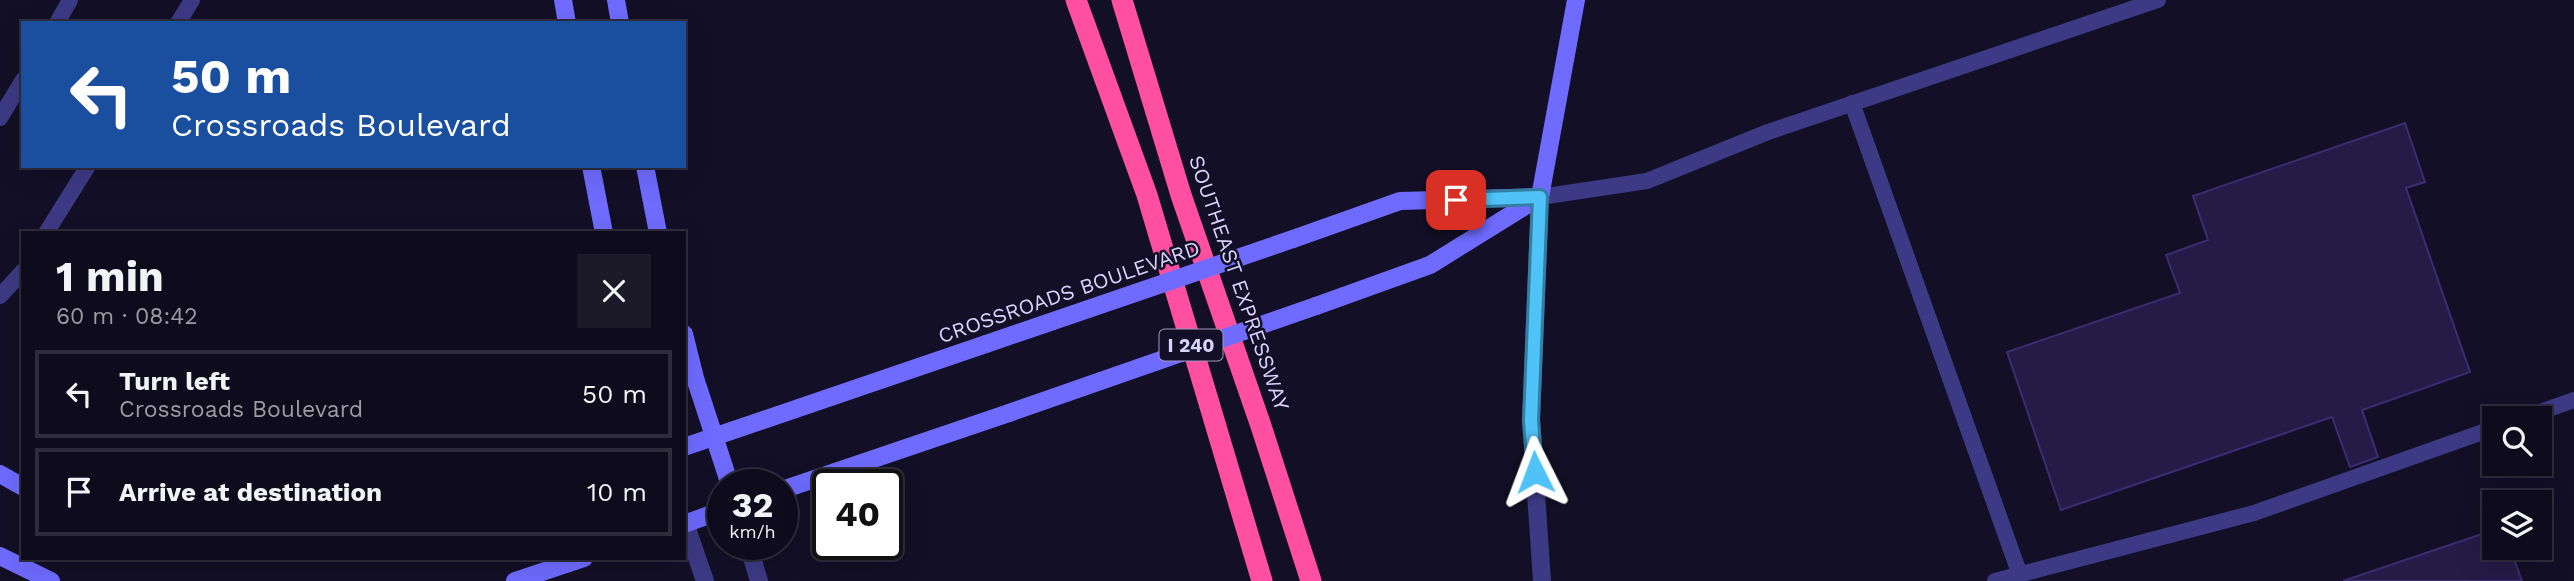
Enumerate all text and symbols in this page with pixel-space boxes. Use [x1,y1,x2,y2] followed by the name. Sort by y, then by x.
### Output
[171,47,291,105] text: 50 m
[56,49,147,140] icon: left
[171,106,511,144] text: Crossroads Boulevard
[1184,152,1295,414] street label: SOUTHEAST EXPRESSWAY
[1426,170,1486,230] pin
[1437,181,1475,219] icon: arrive
[935,235,1203,348] street label: CROSSROADS BOULEVARD
[56,252,164,301] text: 1 min
[577,254,651,328] button: close
[56,303,198,330] text: 60 m · 08:42
[1160,330,1222,360] road number: I 240
[119,366,230,396] text: Turn left
[60,375,98,413] icon: left
[582,379,647,409] text: 50 m
[119,396,363,423] text: Crossroads Boulevard
[2482,406,2552,560] map controls
[2482,406,2552,476] button: search
[1498,435,1572,509] position arrow
[812,469,903,560] speed limit sign: 40
[60,473,98,511] icon: arrive
[119,477,382,507] text: Arrive at destination
[587,477,647,507] text: 10 m
[732,484,773,526] text: 32
[2482,490,2552,560] button: layers
[729,521,776,542] text: km/h

